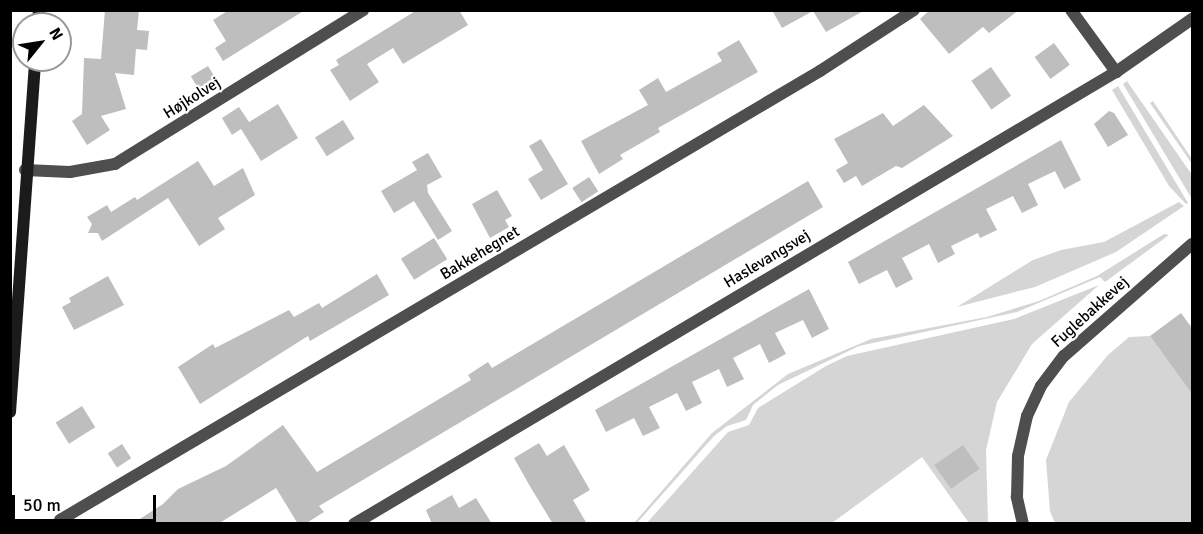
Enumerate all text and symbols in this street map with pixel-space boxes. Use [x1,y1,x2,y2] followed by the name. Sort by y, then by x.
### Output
[12,12,72,72] north arrow
[44,24,67,44] text: N
[160,73,224,123] street label: Højkolvej
[437,222,523,284] street label: Bakkehegnet
[720,226,814,292] street label: Haslevangsvej
[1047,272,1133,352] street label: Fuglebakkevej
[15,483,159,521] scale bar
[23,494,61,516] text: 50 m

